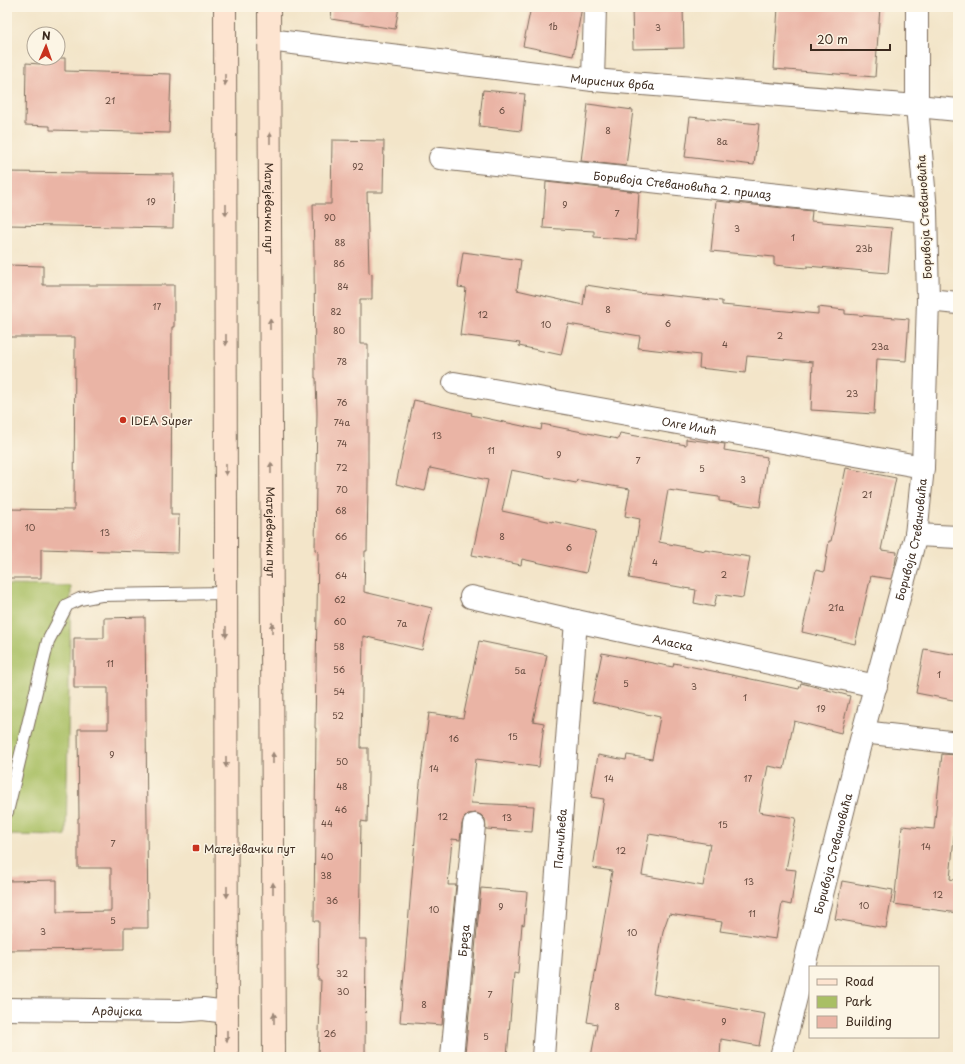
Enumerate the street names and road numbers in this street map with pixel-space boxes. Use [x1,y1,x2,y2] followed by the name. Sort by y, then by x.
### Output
[569,69,655,93] street label: Мирисних врба
[912,155,936,279] street label: Боривоја Стевановића
[261,162,279,254] street label: Матејевачки пут
[593,166,772,203] street label: Боривоја Стевановића 2. прилаз
[660,412,718,438] street label: Олге Илић
[890,478,930,602] street label: Боривоја Стевановића
[263,486,280,578] street label: Матејевачки пут
[651,629,695,655] street label: Аласка
[809,791,856,916] street label: Боривоја Стевановића
[549,808,570,869] street label: Панчићева
[453,924,473,957] street label: Бреза
[92,1001,142,1019] street label: Ардијска

